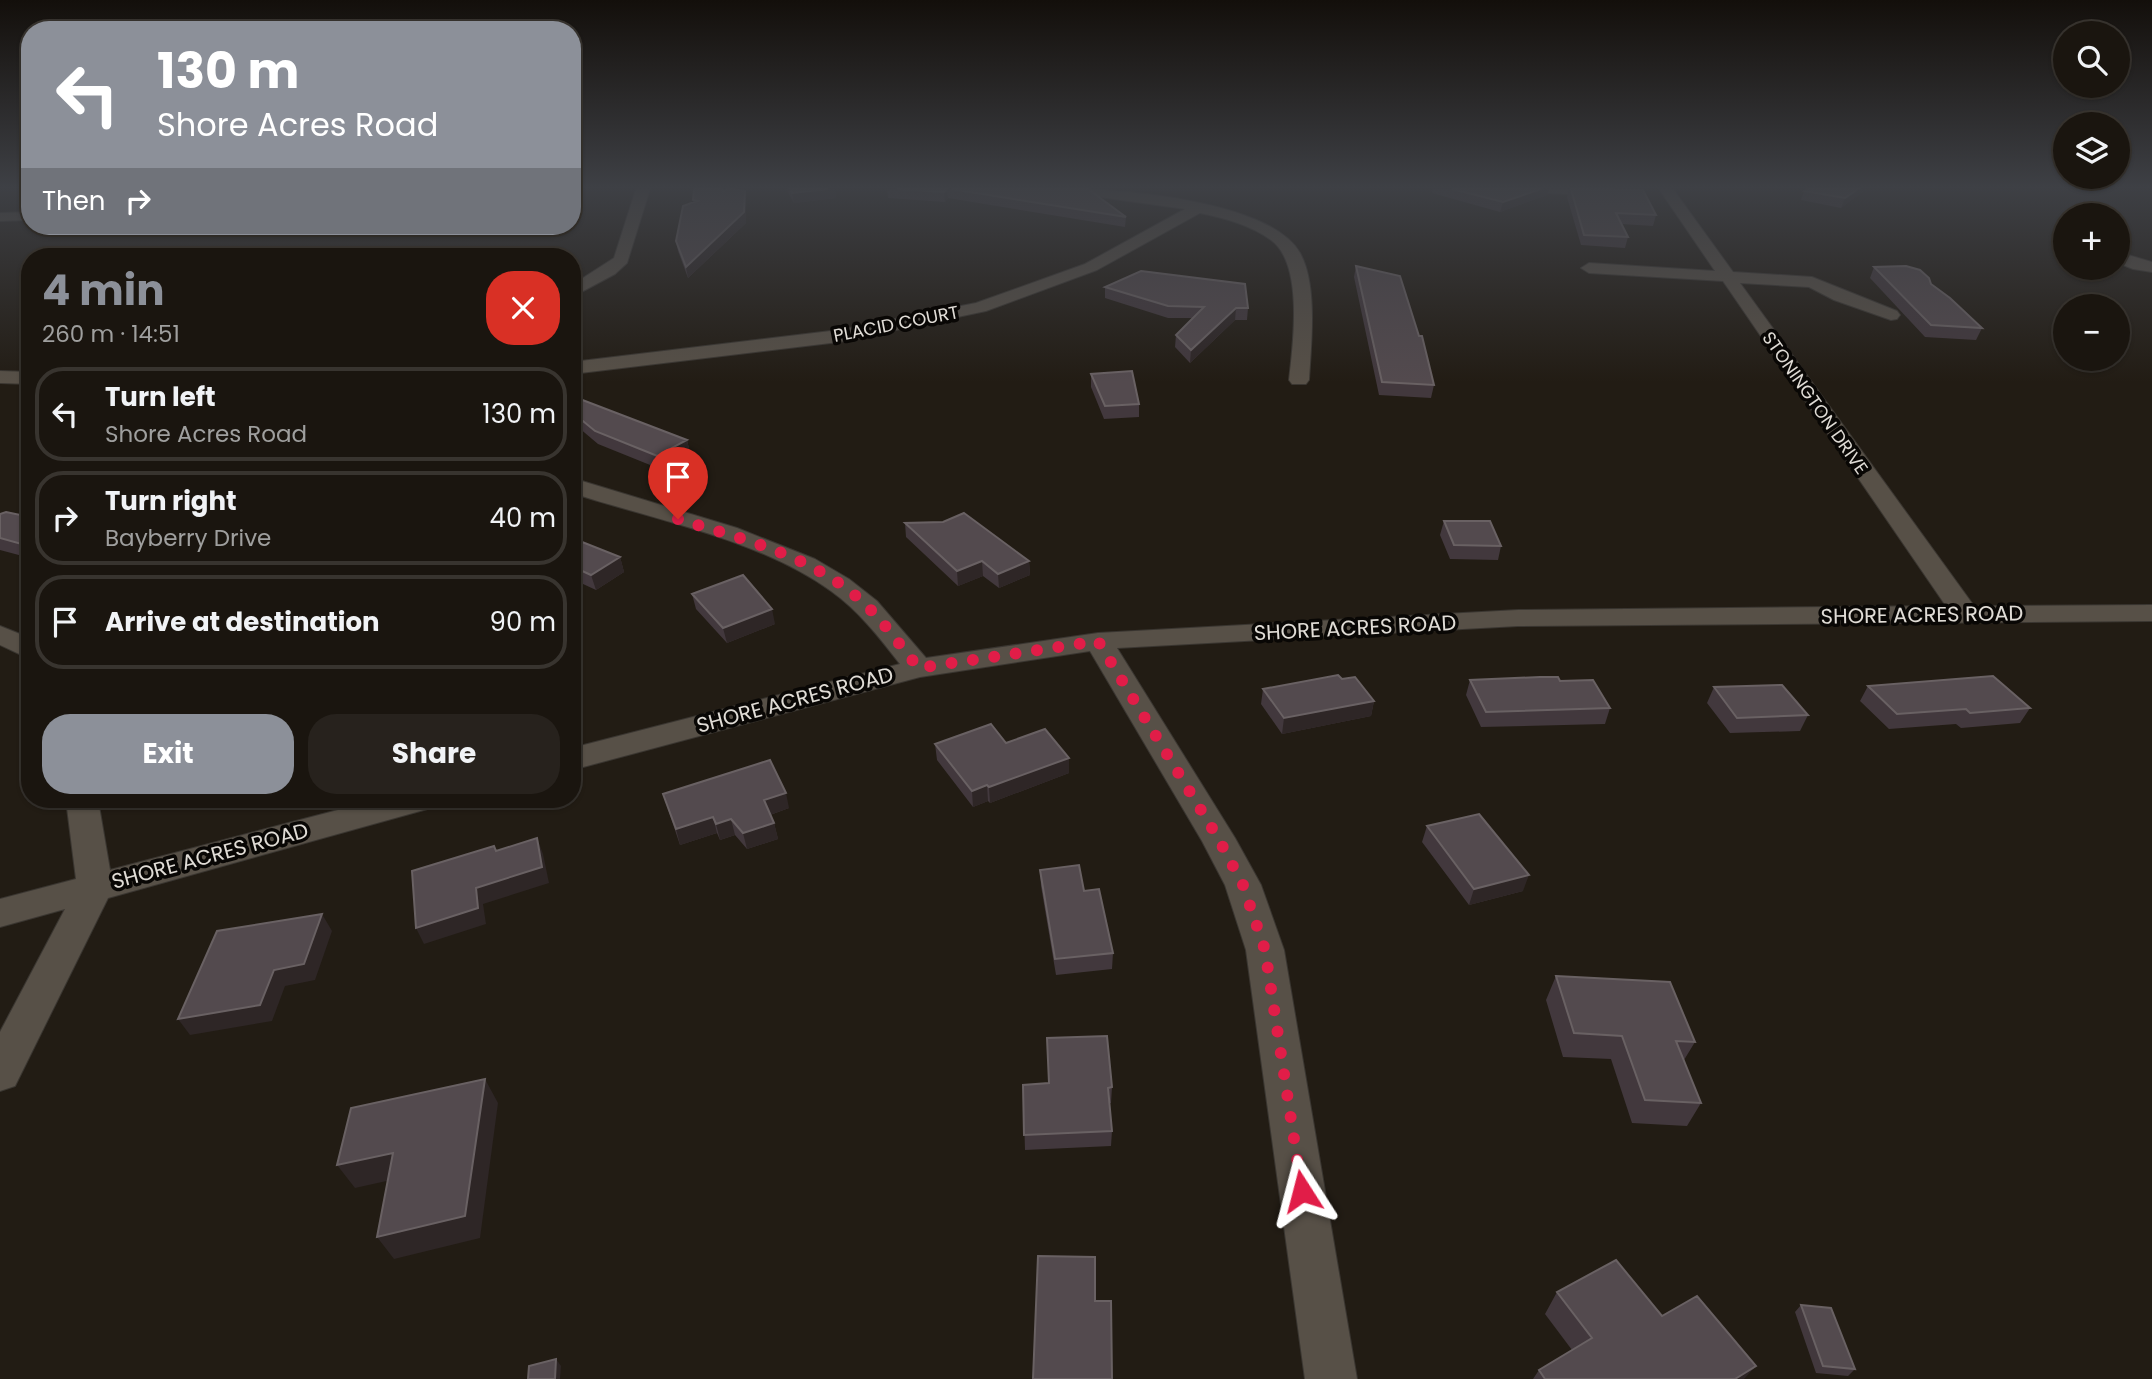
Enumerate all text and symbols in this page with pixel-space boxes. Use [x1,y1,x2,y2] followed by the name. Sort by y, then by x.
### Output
[2053,21,2130,371] map controls
[2053,21,2130,98] button: search
[157,37,299,105] text: 130 m
[42,49,133,140] icon: left
[157,102,438,147] text: Shore Acres Road
[2053,112,2130,189] button: layers
[119,182,157,220] icon: right
[42,183,105,219] text: Then
[2053,203,2130,280] button: +
[42,261,165,320] text: 4 min
[486,271,560,345] button: close
[2053,294,2130,371] button: −
[831,299,961,348] street label: PLACID COURT
[42,318,180,350] text: 260 m · 14:51
[1757,326,1874,479] street label: STONINGTON DRIVE
[105,379,216,415] text: Turn left
[46,395,84,433] icon: left
[482,396,556,432] text: 130 m
[105,418,307,450] text: Shore Acres Road
[648,447,708,519] pin
[659,458,697,496] icon: arrive
[105,483,237,519] text: Turn right
[46,499,84,537] icon: right
[490,500,556,536] text: 40 m
[105,522,271,554] text: Bayberry Drive
[1820,598,2024,631] street label: SHORE ACRES ROAD
[46,603,84,641] icon: arrive
[105,604,380,640] text: Arrive at destination
[490,604,556,640] text: 90 m
[1253,608,1457,647] street label: SHORE ACRES ROAD
[693,659,896,740] street label: SHORE ACRES ROAD
[42,714,294,794] button: Exit
[308,714,560,794] button: Share
[108,815,311,896] street label: SHORE ACRES ROAD
[1265,1154,1339,1228] position arrow

